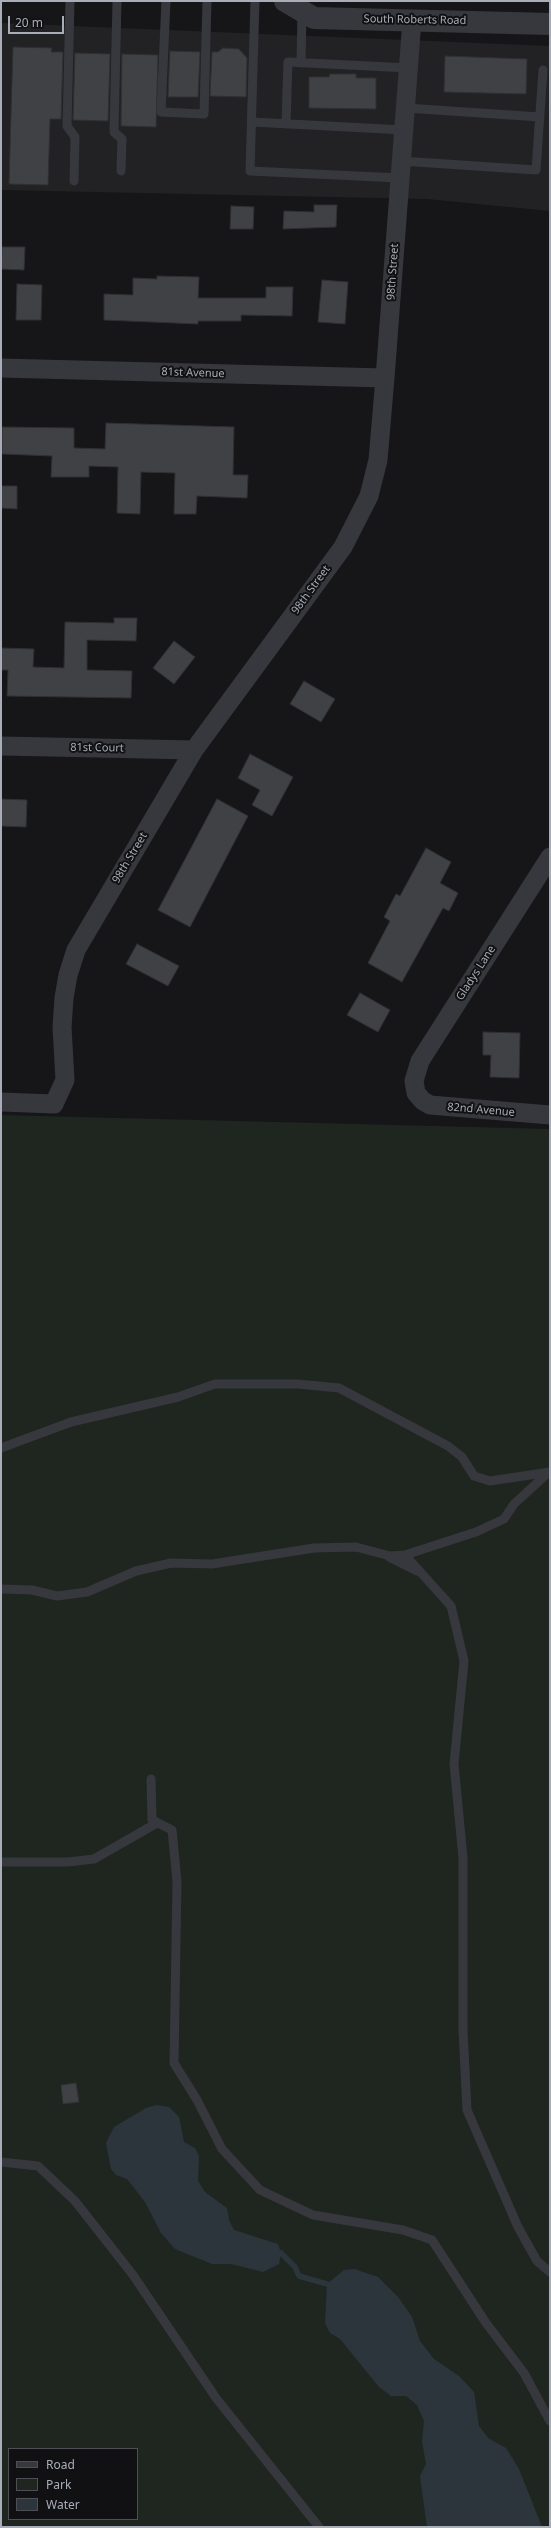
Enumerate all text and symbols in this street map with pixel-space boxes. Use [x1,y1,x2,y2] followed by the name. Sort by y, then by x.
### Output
[10,8,66,34] scale bar
[364,13,466,27] street label: South Roberts Road
[15,14,43,31] text: 20 m
[384,243,402,301] street label: 98th Street
[161,365,225,381] street label: 81st Avenue
[289,563,333,617] street label: 98th Street
[70,741,124,755] street label: 81st Court
[110,830,150,886] street label: 98th Street
[453,943,499,1003] street label: Gladys Lane
[447,1100,515,1120] street label: 82nd Avenue
[8,2448,138,2520] legend
[46,2456,75,2473] text: Road
[46,2476,71,2493] text: Park
[46,2496,80,2513] text: Water

